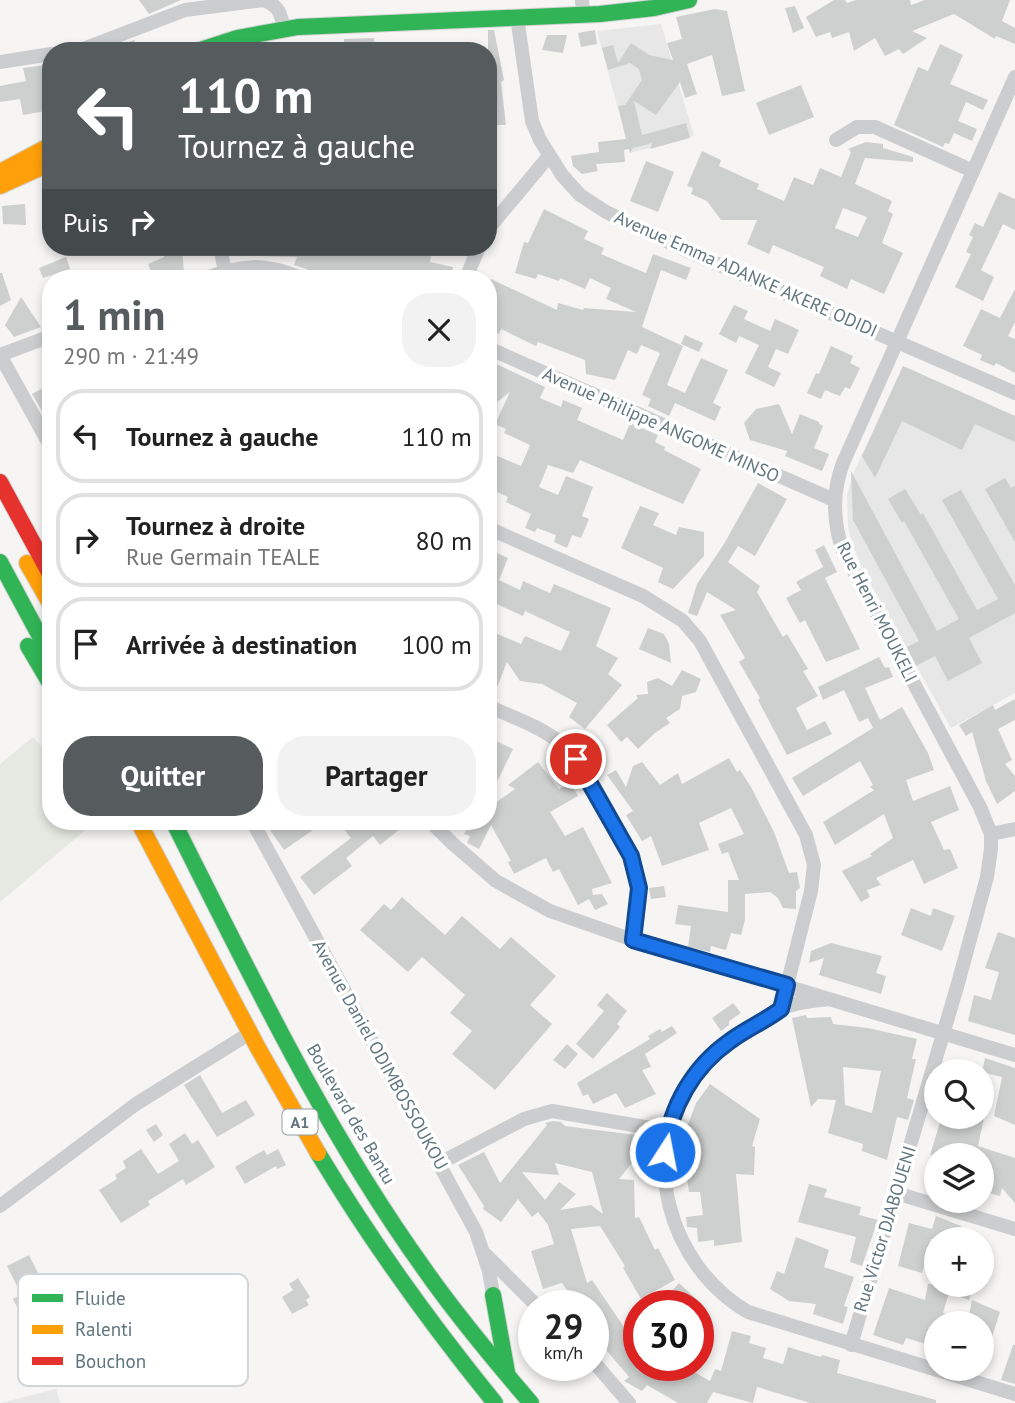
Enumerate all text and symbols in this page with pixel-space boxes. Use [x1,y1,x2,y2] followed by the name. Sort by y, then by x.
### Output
[178,63,313,127] text: 110 m
[63,70,154,161] icon: left
[178,125,415,167] text: Tournez à gauche
[123,203,161,241] icon: right
[611,205,881,342] street label: Avenue Emma ADANKE AKERE ODIDI
[63,206,109,239] text: Puis
[63,287,165,342] text: 1 min
[402,293,476,367] button: close
[63,341,199,370] text: 290 m · 21:49
[539,362,783,487] street label: Avenue Philippe ANGOME MINSO
[67,417,105,455] icon: left
[126,420,318,453] text: Tournez à gauche
[401,420,472,453] text: 110 m
[126,509,305,542] text: Tournez à droite
[67,521,105,559] icon: right
[416,524,472,557] text: 80 m
[832,538,923,686] street label: Rue Henri MOUKELI
[126,542,320,571] text: Rue Germain TEALE
[67,625,105,663] icon: arrive
[126,628,357,661] text: Arrivée à destination
[401,628,472,661] text: 100 m
[546,729,606,789] pin
[63,736,263,816] button: Quitter
[277,736,476,816] button: Partager
[557,740,595,778] icon: arrive
[308,936,453,1174] street label: Avenue Daniel ODIMBOSSOUKOU
[302,1039,401,1188] street label: Boulevard des Bantu
[924,1059,994,1381] map controls
[924,1059,994,1129] button: search
[282,1110,318,1134] road number: A1
[628,1115,702,1189] position arrow
[848,1143,921,1315] street label: Rue Victor DJABOUENI
[924,1143,994,1213] button: layers
[924,1227,994,1297] button: +
[18,1274,248,1386] legend
[75,1286,126,1310] text: Fluide
[623,1290,714,1381] speed limit sign: 30
[544,1303,583,1349] text: 29
[924,1311,994,1381] button: −
[75,1317,133,1341] text: Ralenti
[544,1341,583,1364] text: km/h
[75,1349,146,1373] text: Bouchon

